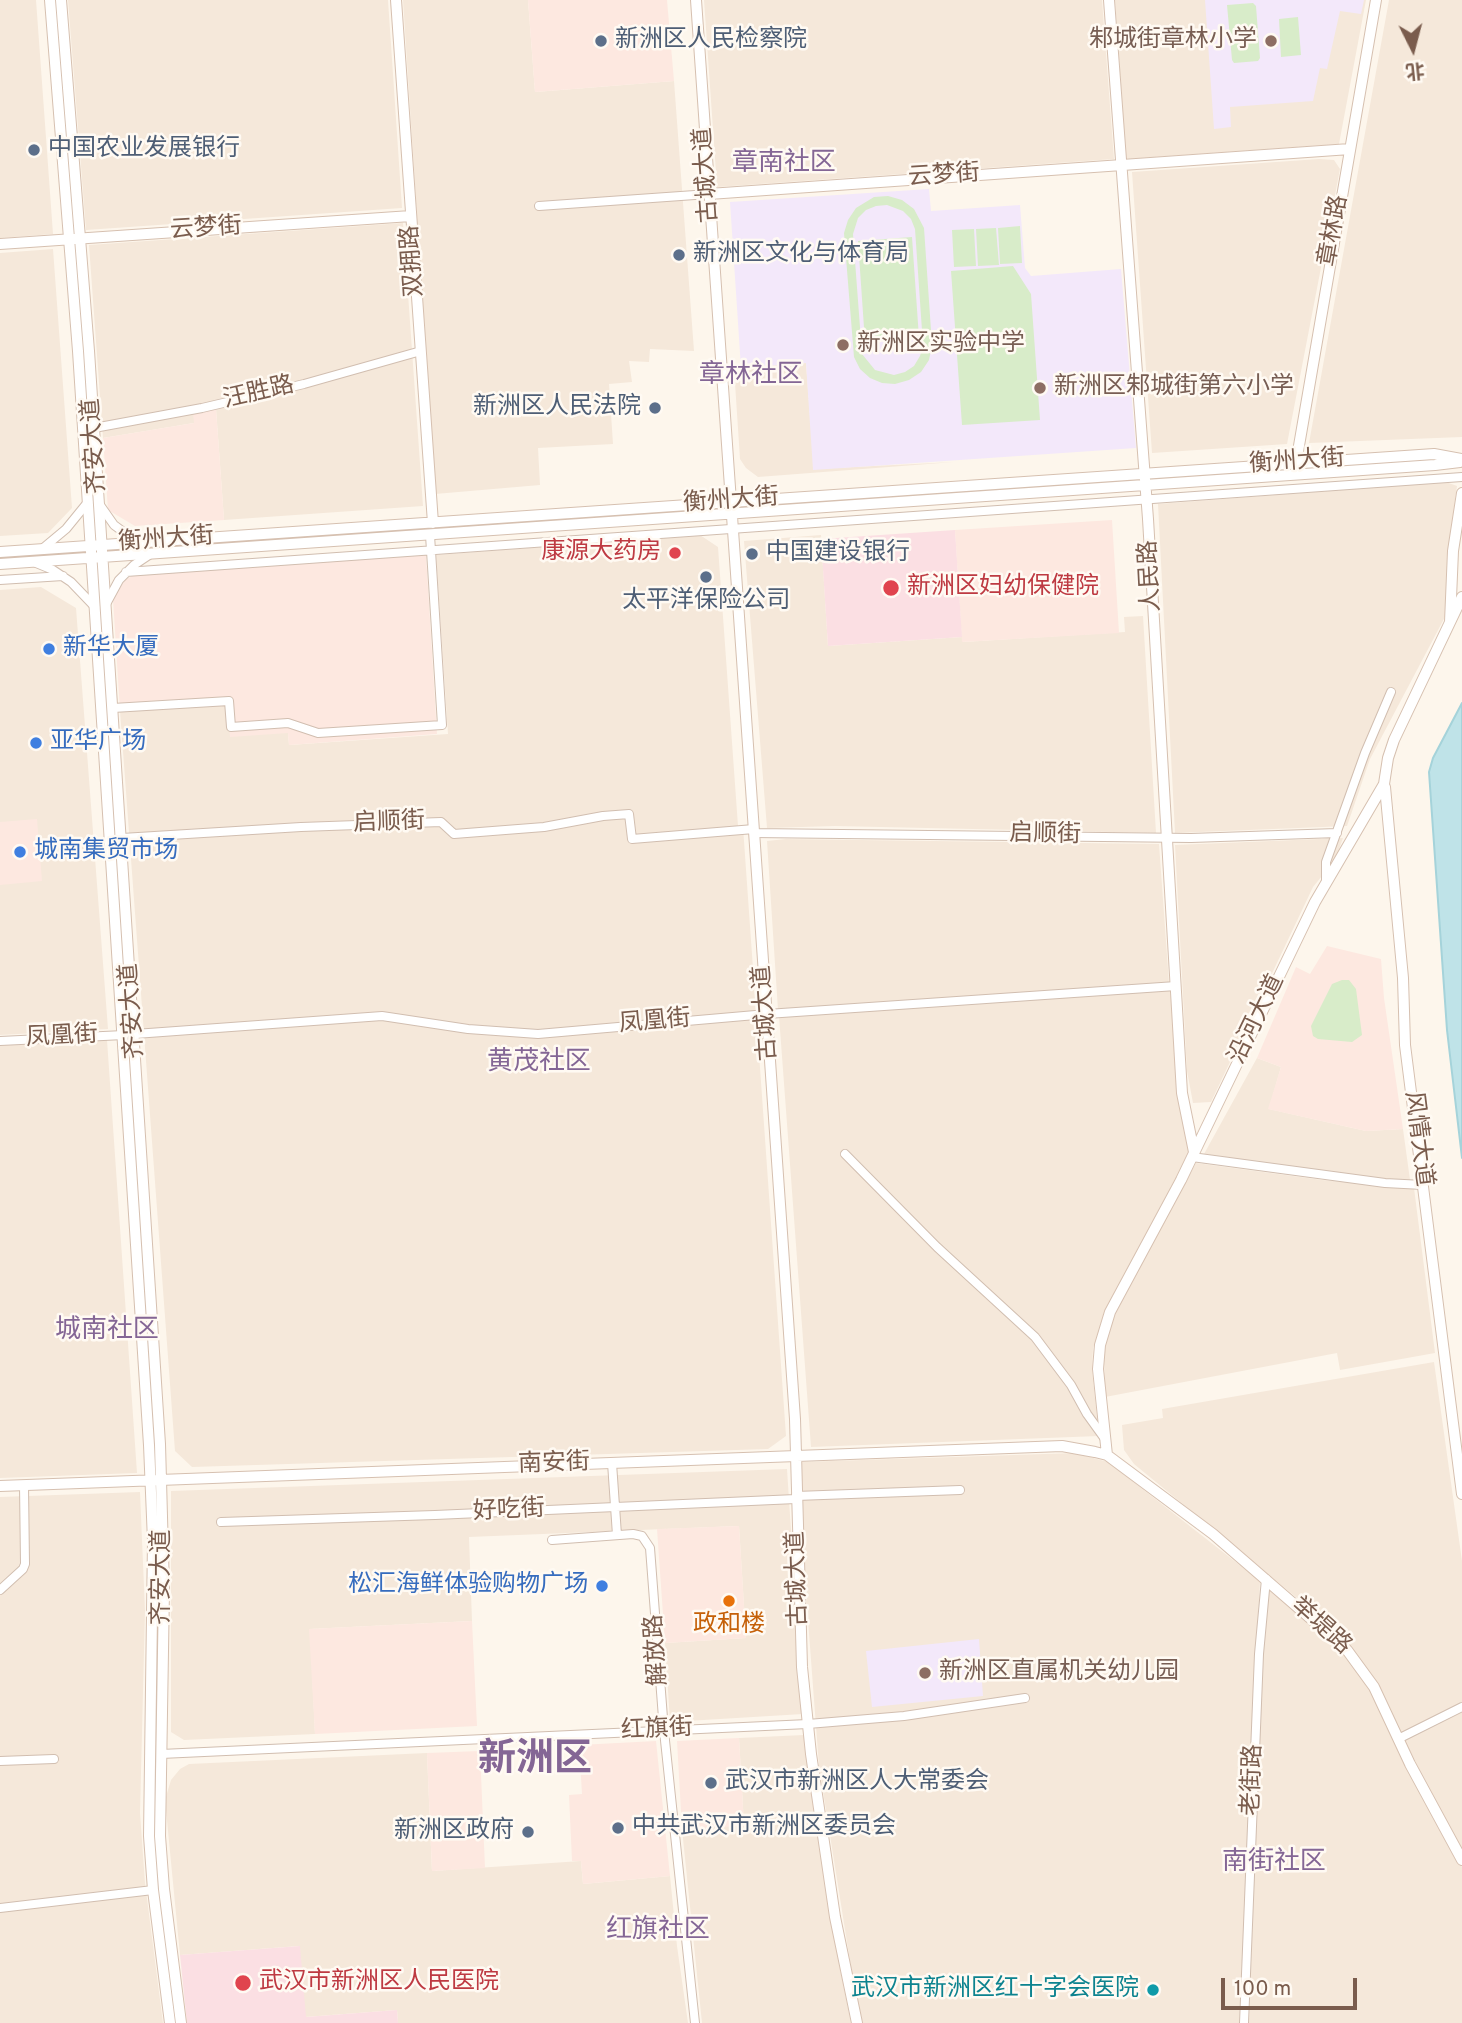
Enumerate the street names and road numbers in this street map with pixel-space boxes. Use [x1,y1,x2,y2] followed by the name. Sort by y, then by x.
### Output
[690,126,726,224] street label: 古城大道
[907,160,981,194] street label: 云梦街
[1315,193,1355,269] street label: 章林路
[169,213,243,247] street label: 云梦街
[397,224,431,298] street label: 双拥路
[221,372,297,416] street label: 汪胜路
[78,397,114,495] street label: 齐安大道
[1248,445,1346,481] street label: 衡州大街
[682,484,780,520] street label: 衡州大街
[117,523,215,559] street label: 衡州大街
[1136,539,1168,613] street label: 人民路
[353,808,425,840] street label: 启顺街
[1009,821,1081,851] street label: 启顺街
[116,962,152,1060] street label: 齐安大道
[749,964,785,1062] street label: 古城大道
[1224,971,1292,1069] street label: 沿河大道
[618,1006,692,1040] street label: 凤凰街
[25,1022,99,1054] street label: 凤凰街
[1397,1090,1437,1188] street label: 风情大道
[518,1449,590,1481] street label: 南安街
[472,1496,546,1528] street label: 好吃街
[149,1529,177,1625] street label: 齐安大道
[783,1531,815,1627] street label: 古城大道
[1284,1592,1356,1662] street label: 举堤路
[641,1613,675,1687] street label: 解放路
[620,1715,694,1747] street label: 红旗街
[1238,1744,1270,1816] street label: 老街路

